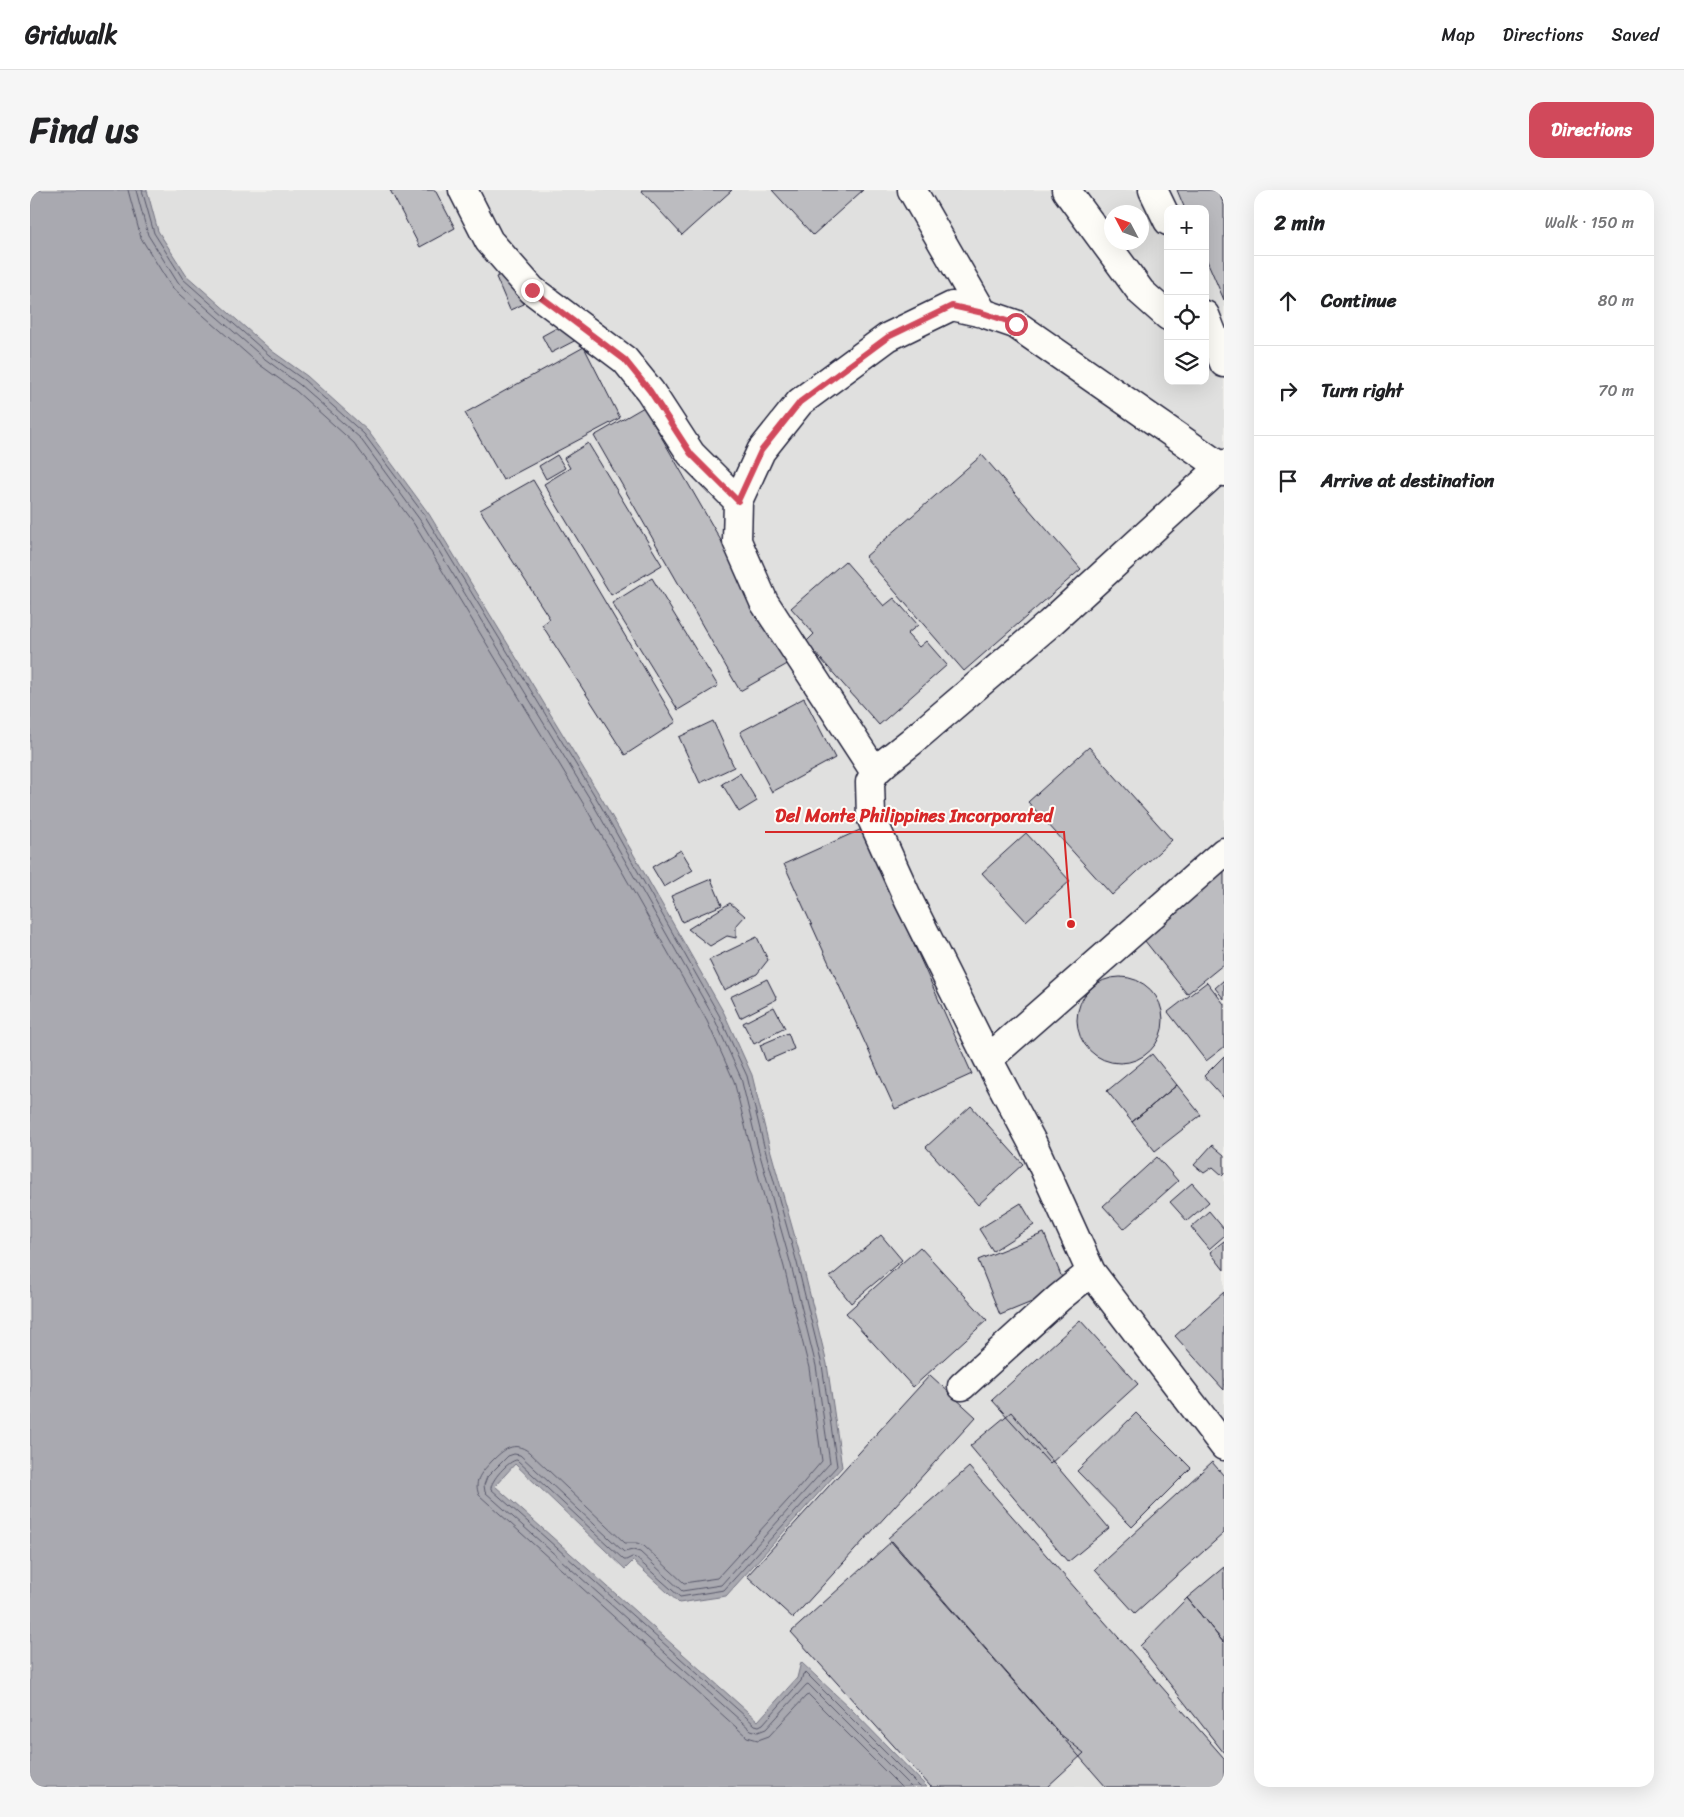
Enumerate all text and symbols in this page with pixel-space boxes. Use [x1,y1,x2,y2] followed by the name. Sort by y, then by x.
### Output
[25,14,117,56] text: Gridwalk
[1442,19,1475,51] text: Map
[1503,19,1584,51] text: Directions
[1612,19,1659,51] text: Saved
[30,99,138,161] text: Find us
[1529,102,1654,158] button: Directions
[1274,204,1325,242] text: 2 min
[1104,205,1149,250] north arrow
[1164,205,1209,385] map controls
[1164,205,1209,250] button: +
[1545,208,1634,237] text: Walk · 150 m
[1164,250,1209,295] button: −
[521,279,544,302] route end
[1321,284,1397,317] text: Continue
[1598,286,1634,315] text: 80 m
[1274,287,1302,315] icon: ahead
[1164,295,1209,340] button: locate
[1005,313,1028,336] route start
[1164,340,1209,385] button: layers
[1321,374,1403,407] text: Turn right
[1598,376,1634,405] text: 70 m
[1274,377,1302,405] icon: right
[1321,464,1494,497] text: Arrive at destination
[1274,467,1302,495] icon: arrive
[765,799,1064,832] callout: Del Monte Philippines Incorporated
[775,800,1054,832] text: Del Monte Philippines Incorporated

